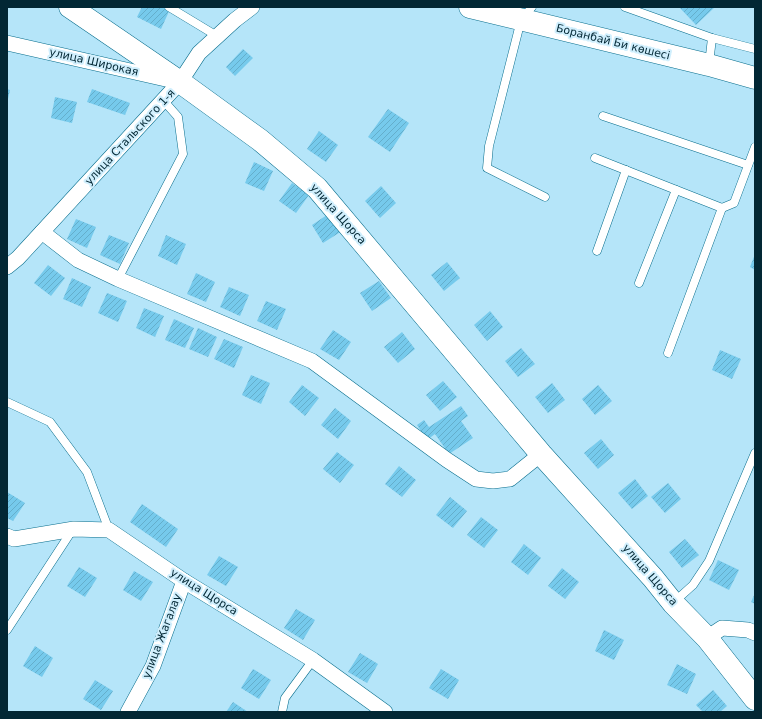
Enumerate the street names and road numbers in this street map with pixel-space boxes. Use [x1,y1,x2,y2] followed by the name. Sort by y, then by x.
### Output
[555,22,671,62] street label: Боранбай Би көшесі
[48,45,140,79] street label: улица Широкая
[82,87,178,187] street label: улица Стальского 1-я
[307,181,369,247] street label: улица Щорса
[620,542,680,608] street label: улица Щорса
[168,566,240,618] street label: улица Щорса
[140,591,184,680] street label: улица Жагалау

